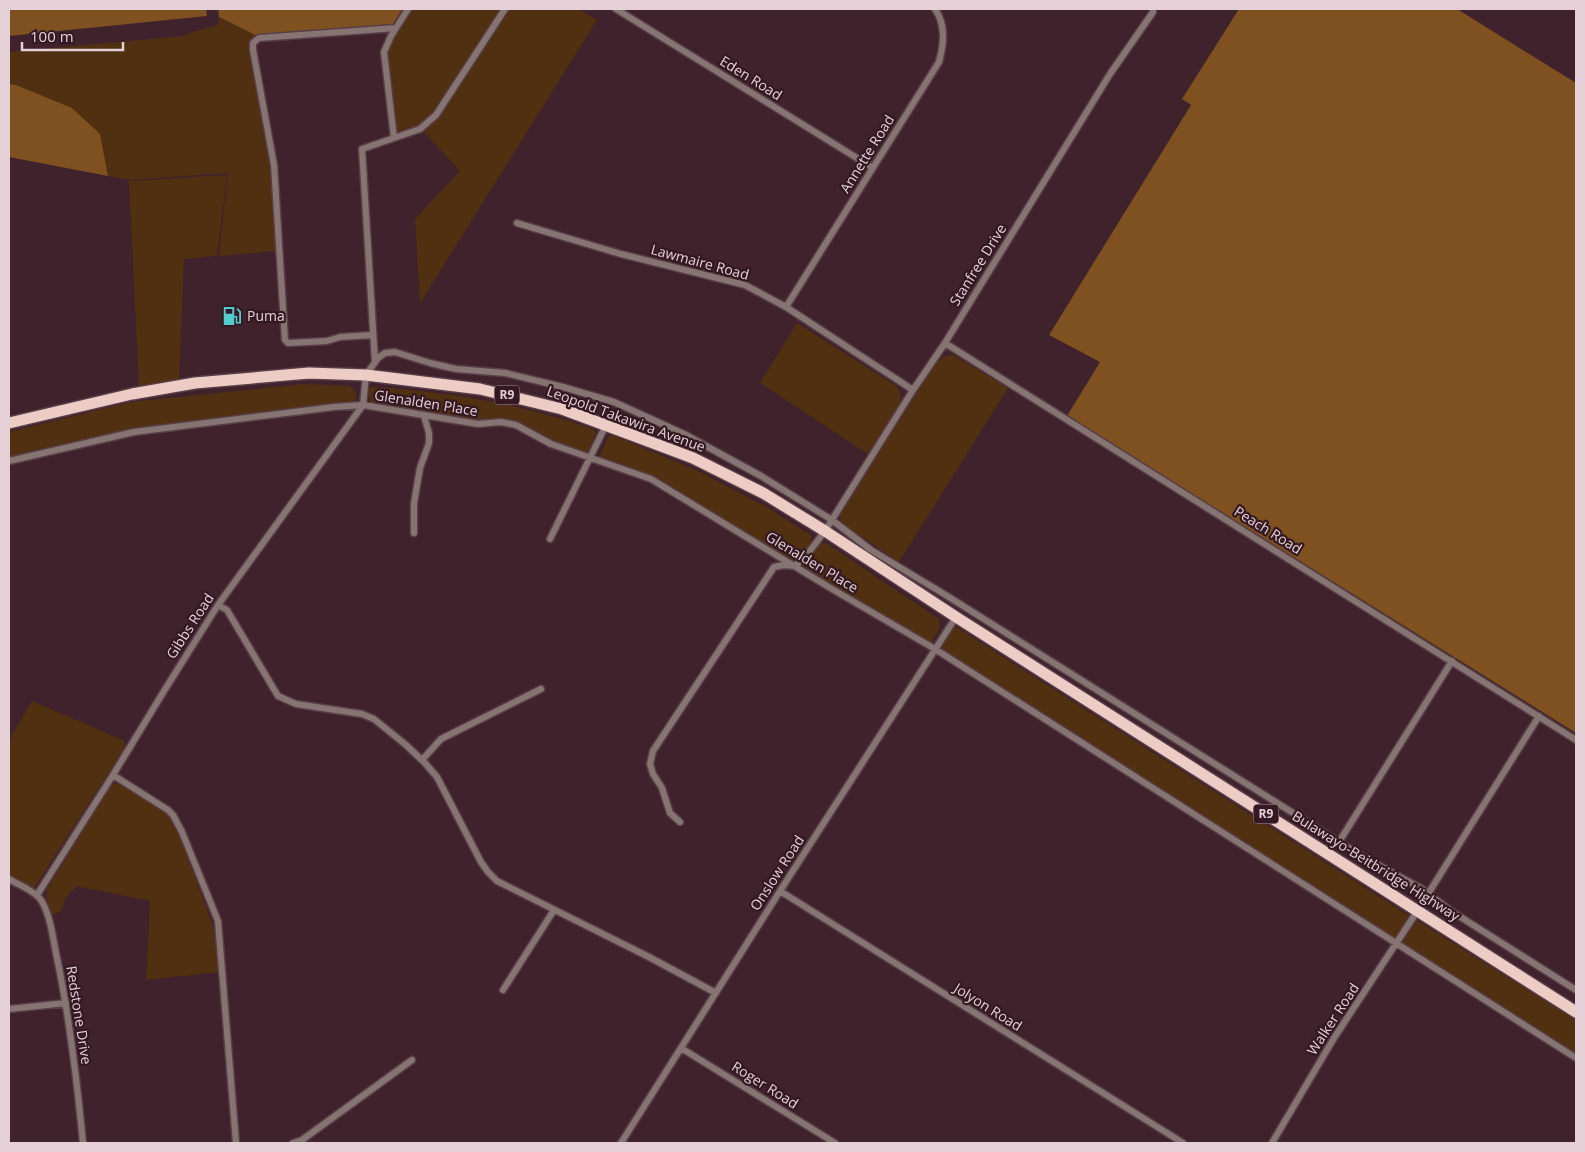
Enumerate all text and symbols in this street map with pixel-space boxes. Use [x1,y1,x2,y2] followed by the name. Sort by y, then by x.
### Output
[22,20,124,52] scale bar
[30,26,74,46] text: 100 m
[717,51,786,104] street label: Eden Road
[835,111,898,196] street label: Annette Road
[945,220,1010,309] street label: Stanfree Drive
[649,239,751,284] street label: Lawmaire Road
[221,305,243,327] fuel station icon: Puma
[247,306,285,325] place label: Puma
[544,381,708,456] street label: Leopold Takawira Avenue
[373,385,479,420] street label: Glenalden Place
[494,386,520,404] road number: R9
[1231,501,1306,558] street label: Peach Road
[763,527,862,597] street label: Glenalden Place
[161,589,218,662] street label: Gibbs Road
[1254,804,1278,824] road number: R9
[1289,806,1464,926] street label: Bulawayo-Beitbridge Highway
[745,831,808,914] street label: Onslow Road
[62,964,97,1066] street label: Redstone Drive
[949,977,1026,1035] street label: Jolyon Road
[1302,979,1363,1058] street label: Walker Road
[728,1057,802,1113] street label: Roger Road

